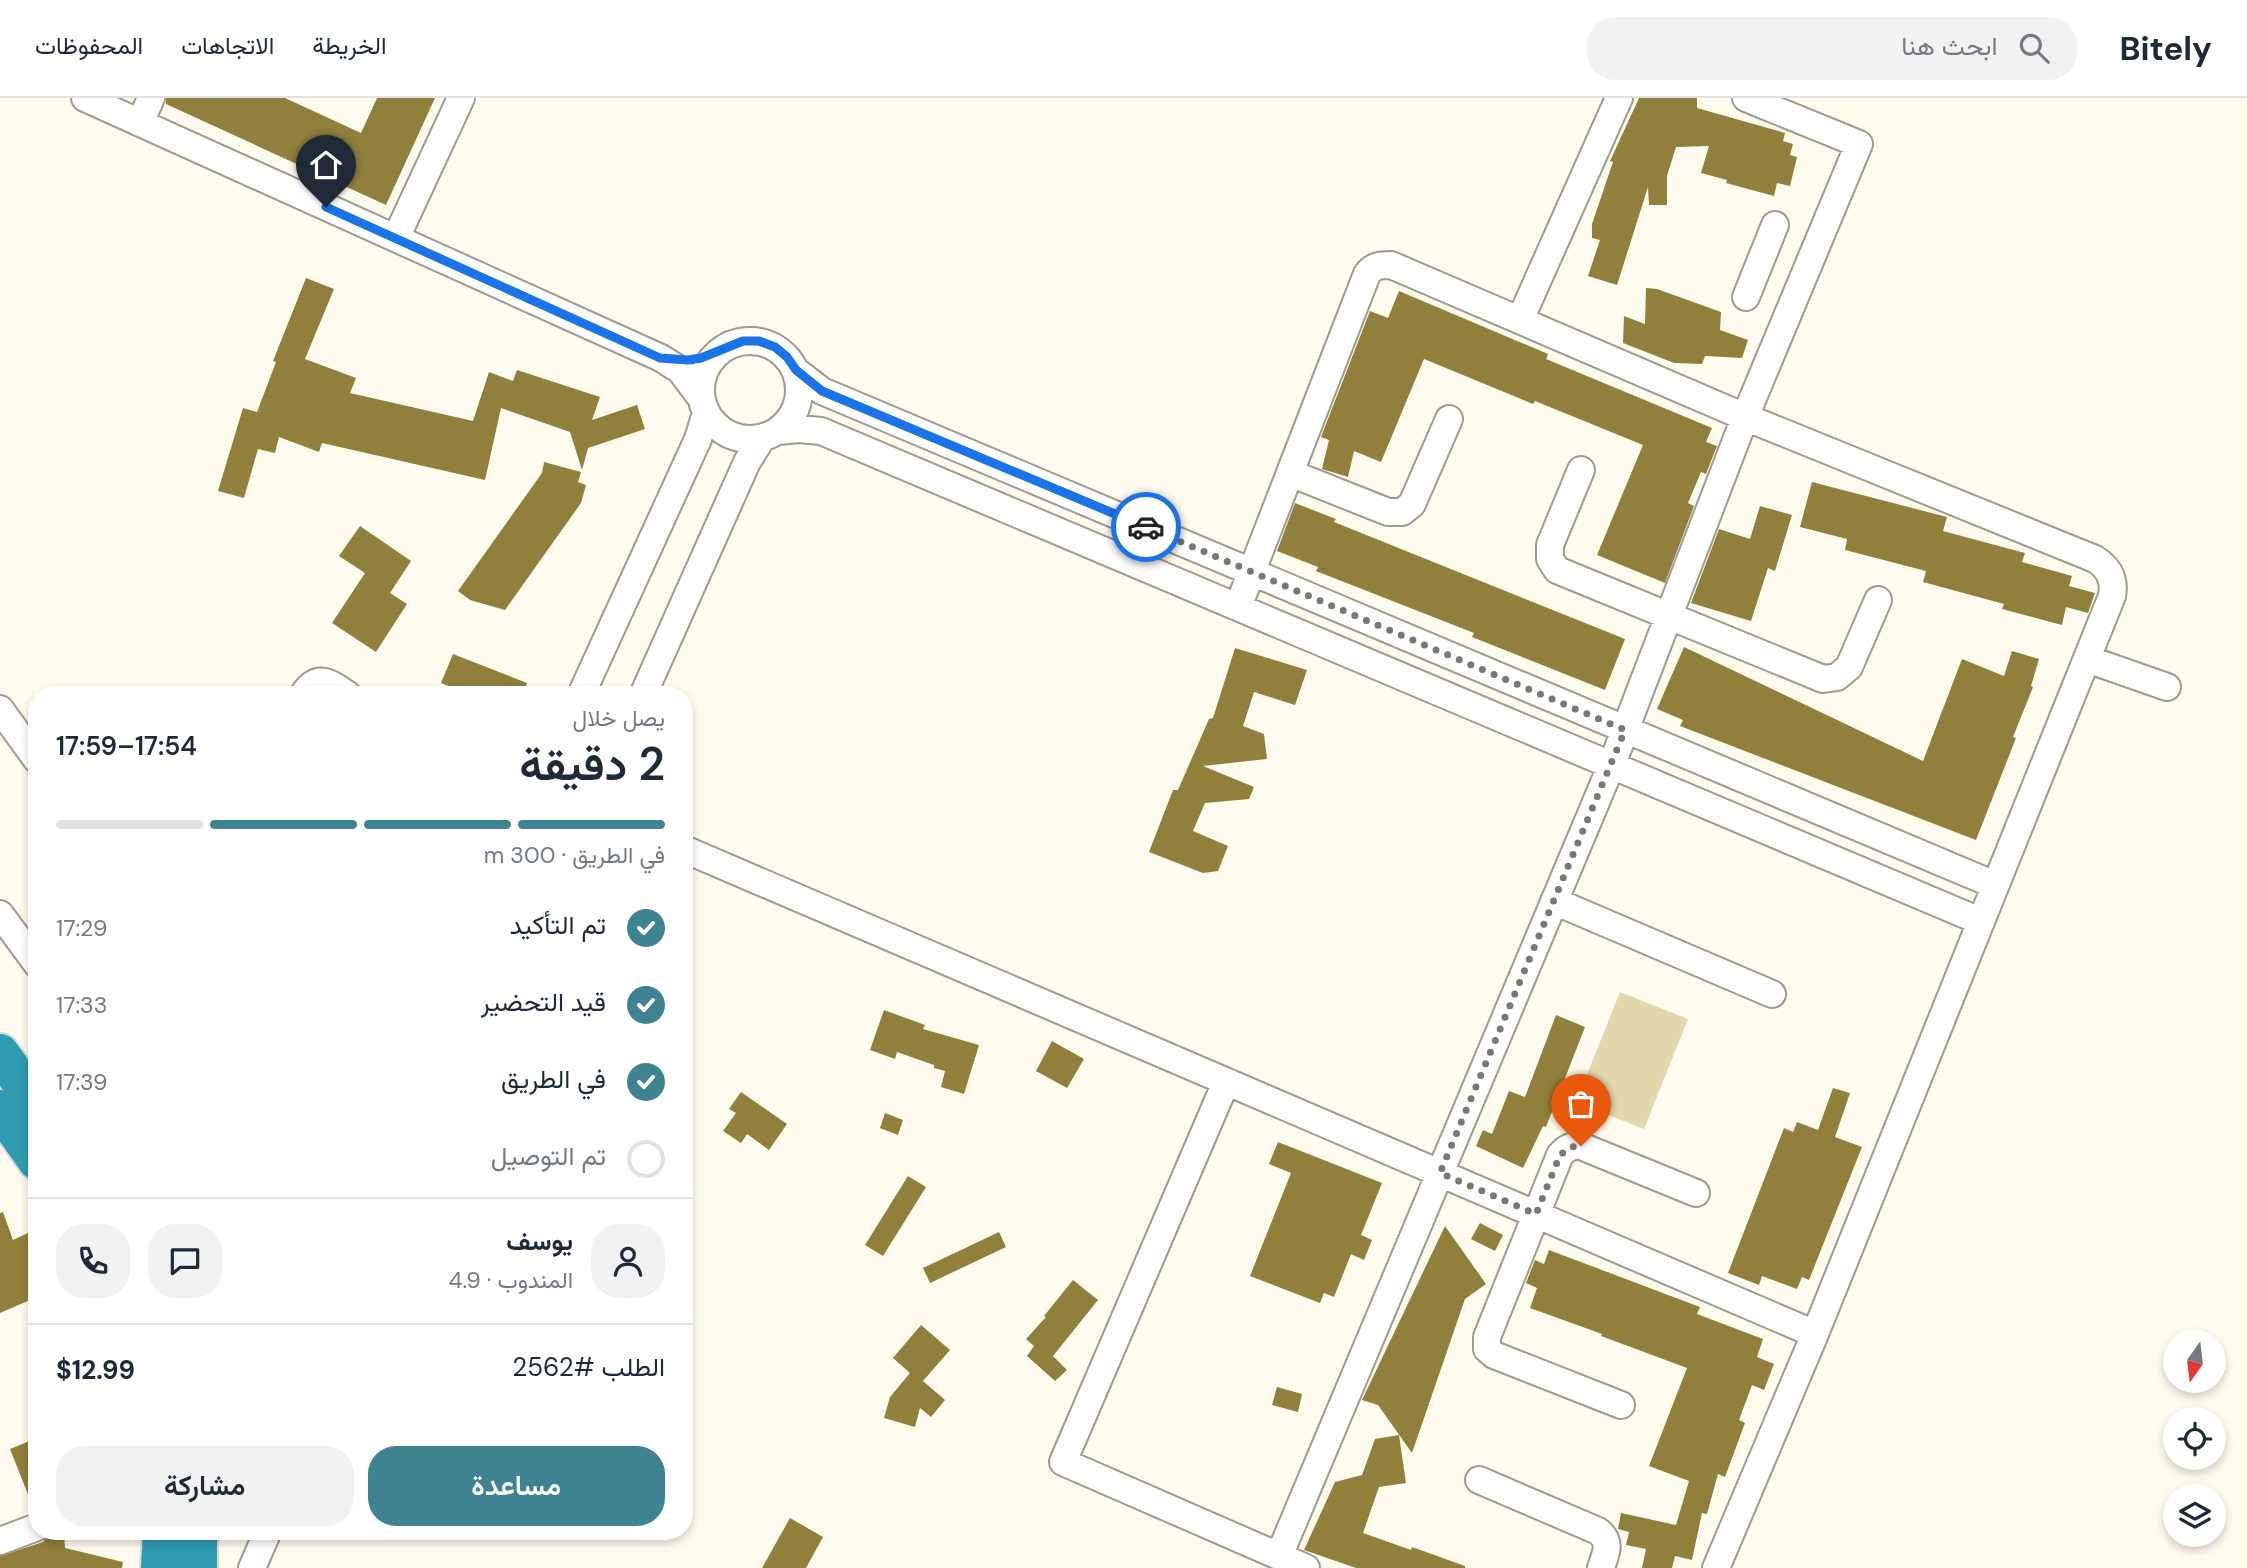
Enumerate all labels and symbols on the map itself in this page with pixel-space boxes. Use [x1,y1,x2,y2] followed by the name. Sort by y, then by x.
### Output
[296,135,356,207] pin
[1111,492,1181,562] courier
[1551,1074,1611,1146] pin
[2163,1330,2226,1393] north arrow

